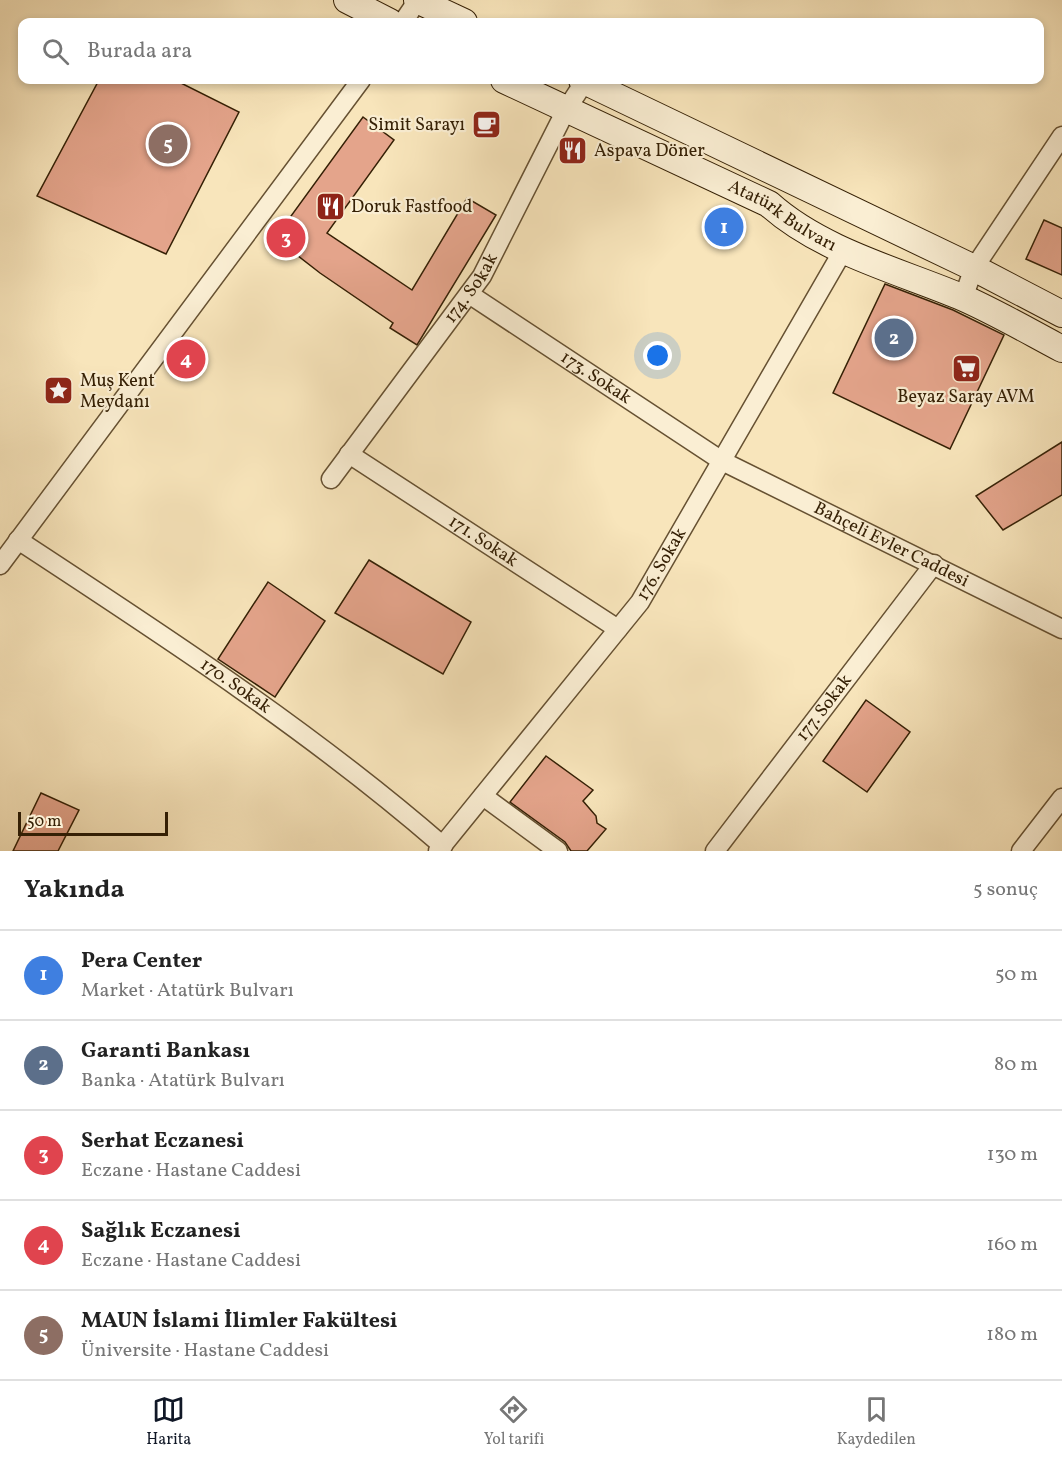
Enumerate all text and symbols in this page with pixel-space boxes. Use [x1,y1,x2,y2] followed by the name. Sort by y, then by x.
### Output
[18,18,1044,84] search box
[39,35,72,68] icon: search
[87,36,192,67] text: Burada ara
[470,109,502,141] cafe icon: Simit Sarayı
[368,113,465,138] place label: Simit Sarayı
[148,122,188,166] pin: 5
[557,135,589,167] restaurant icon: Aspava Döner
[594,139,705,164] place label: Aspava Döner
[724,174,841,258] street label: Atatürk Bulvarı
[314,191,346,223] restaurant icon: Doruk Fastfood
[351,195,472,220] place label: Doruk Fastfood
[704,204,744,250] pin: 1
[266,216,306,260] pin: 3
[438,249,504,329] street label: 174. Sokak
[874,316,914,360] pin: 2
[166,336,206,382] pin: 4
[643,341,672,370] your location
[555,345,636,410] street label: 173. Sokak
[950,352,982,384] supermarket icon: Beyaz Saray AVM
[80,369,155,415] place label: Muş Kent Meydanı
[43,375,75,407] place icon: Muş Kent Meydanı
[897,385,1035,410] place label: Beyaz Saray AVM
[810,496,973,594] street label: Bahçeli Evler Caddesi
[443,509,523,573] street label: 171. Sokak
[631,523,693,606] street label: 176. Sokak
[195,652,276,720] street label: 170. Sokak
[790,669,858,747] street label: 177. Sokak
[18,809,168,836] scale bar
[27,811,61,833] text: 50 m
[24,872,125,908] text: Yakında
[973,876,1038,904] text: 5 sonuç
[81,946,202,977] text: Pera Center
[39,961,48,989] text: 1
[995,961,1038,989] text: 50 m
[81,977,294,1005] text: Market · Atatürk Bulvarı
[81,1036,250,1067] text: Garanti Bankası
[38,1051,49,1079] text: 2
[994,1051,1038,1079] text: 80 m
[81,1067,285,1095] text: Banka · Atatürk Bulvarı
[81,1126,244,1157] text: Serhat Eczanesi
[38,1141,49,1169] text: 3
[987,1141,1038,1169] text: 130 m
[81,1157,301,1185] text: Eczane · Hastane Caddesi
[81,1216,241,1247] text: Sağlık Eczanesi
[37,1231,50,1259] text: 4
[986,1231,1038,1259] text: 160 m
[81,1247,301,1275] text: Eczane · Hastane Caddesi
[81,1306,398,1337] text: MAUN İslami İlimler Fakültesi
[39,1321,48,1349] text: 5
[986,1321,1038,1349] text: 180 m
[81,1337,329,1365] text: Üniversite · Hastane Caddesi
[146,1393,191,1451] tab: Harita
[484,1393,544,1451] tab: Yol tarifi
[837,1393,916,1451] tab: Kaydedilen

